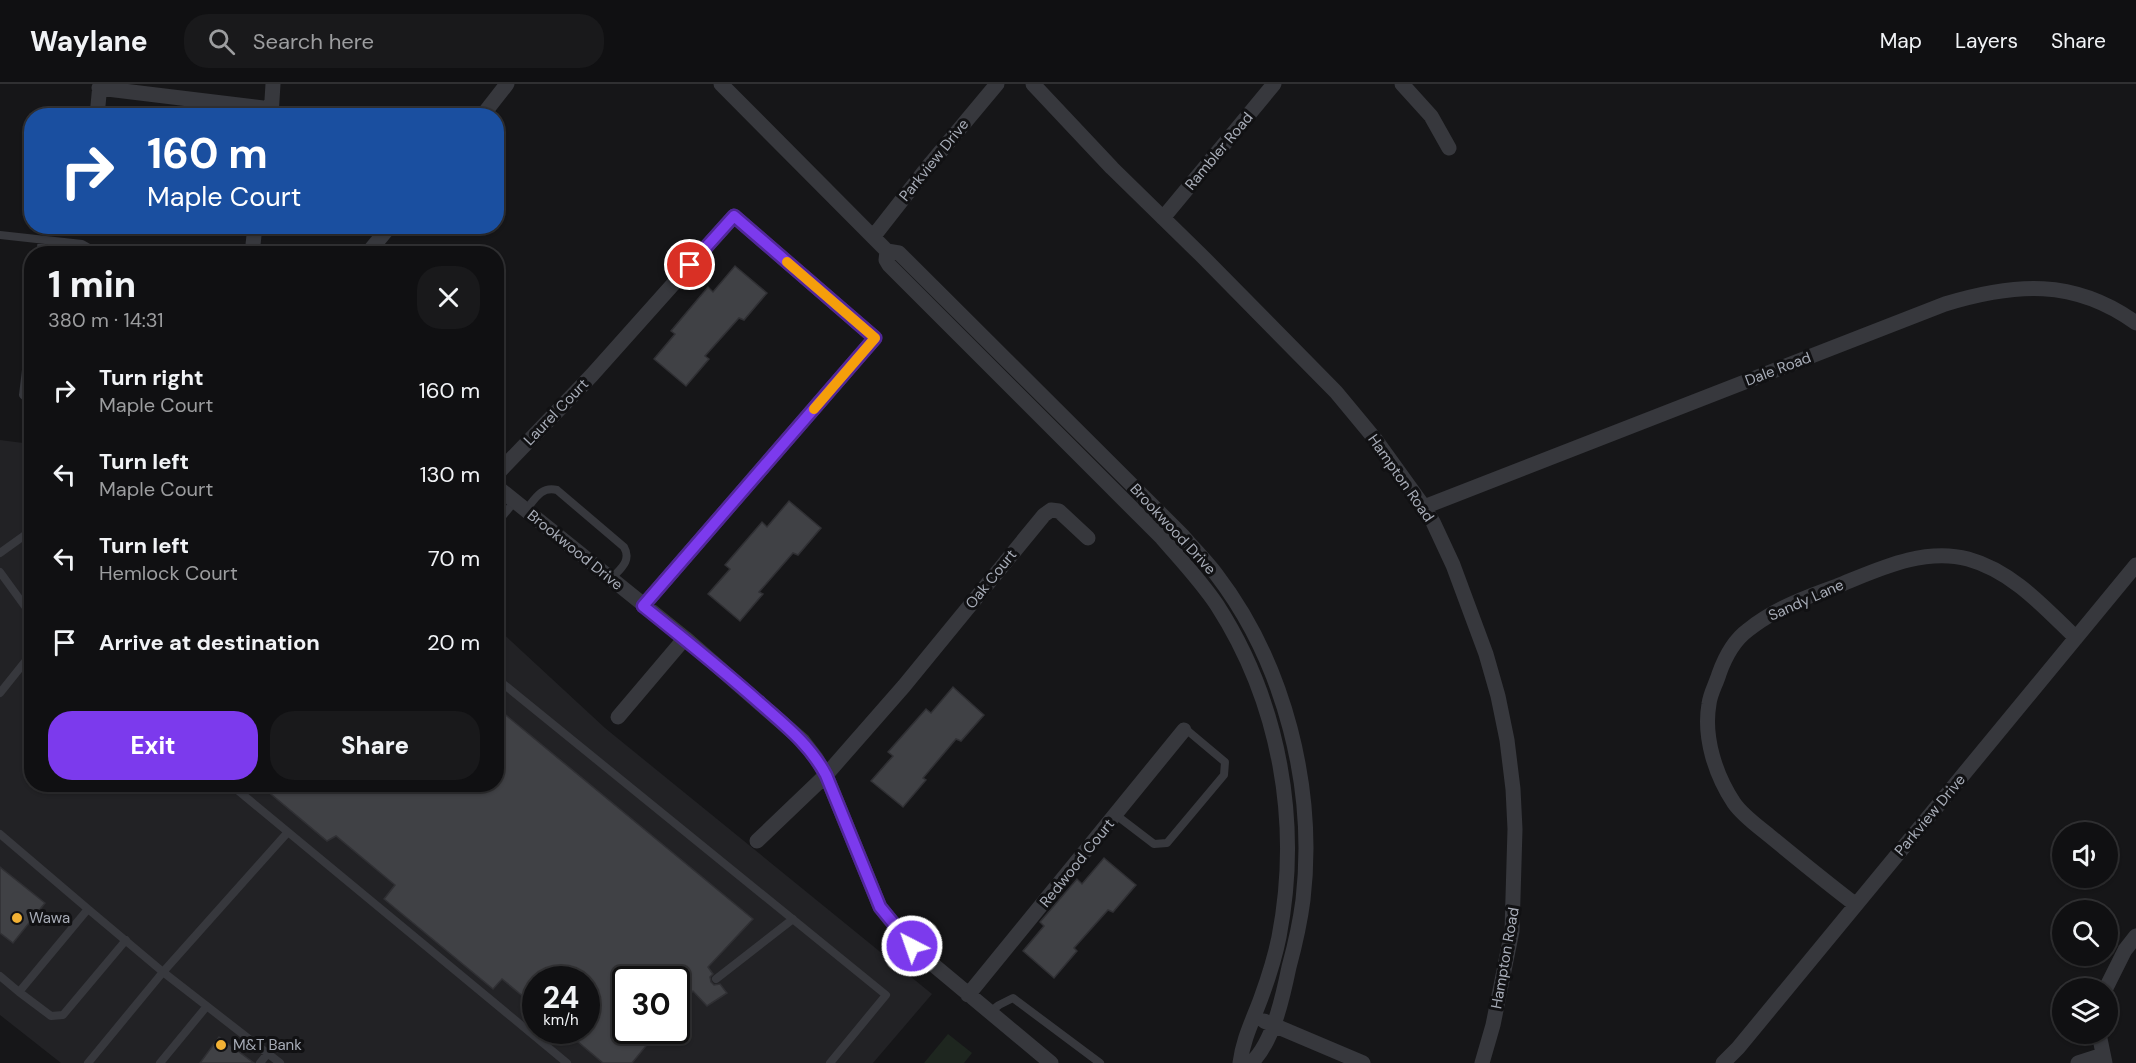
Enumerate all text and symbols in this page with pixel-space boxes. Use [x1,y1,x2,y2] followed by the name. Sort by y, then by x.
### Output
[184,14,604,68] search box
[30,23,148,60] text: Waylane
[205,25,238,58] icon: search
[253,27,374,56] text: Search here
[1880,27,1922,55] text: Map
[1955,27,2018,55] text: Layers
[2051,27,2106,55] text: Share
[1181,108,1257,194] street label: Rambler Road
[895,115,973,205] street label: Parkview Drive
[147,126,268,181] text: 160 m
[48,132,126,210] icon: right
[147,179,301,214] text: Maple Court
[664,239,715,290] pin
[673,248,706,281] icon: arrive
[48,261,136,308] text: 1 min
[417,266,480,329] button: close
[48,307,164,333] text: 380 m · 14:31
[1742,347,1814,391] street label: Dale Road
[99,363,204,392] text: Turn right
[48,374,81,407] icon: right
[519,374,593,450] street label: Laurel Court
[419,376,480,405] text: 160 m
[99,392,213,418] text: Maple Court
[1363,430,1439,526] street label: Hampton Road
[99,447,189,476] text: Turn left
[48,458,81,491] icon: left
[420,460,480,489] text: 130 m
[99,476,213,502] text: Maple Court
[1126,479,1220,579] street label: Brookwood Drive
[523,505,627,595] street label: Brookwood Drive
[99,531,189,560] text: Turn left
[48,542,81,575] icon: left
[428,544,480,573] text: 70 m
[961,545,1021,613] street label: Oak Court
[99,560,238,586] text: Hemlock Court
[1765,575,1847,625] street label: Sandy Lane
[48,626,81,659] icon: arrive
[99,628,320,657] text: Arrive at destination
[427,628,480,657] text: 20 m
[48,711,258,780] button: Exit
[270,711,480,780] button: Share
[1890,770,1970,860] street label: Parkview Drive
[1035,814,1119,911] street label: Redwood Court
[2052,822,2118,1044] map controls
[2052,822,2118,888] button: sound
[2052,900,2118,966] button: search
[1486,906,1524,1010] street label: Hampton Road
[29,908,70,928] place label: Wawa
[10,911,24,925] marker: Wawa
[880,914,944,978] position arrow
[612,966,690,1044] speed limit sign: 30
[543,978,579,1017] text: 24
[2052,978,2118,1044] button: layers
[543,1010,579,1030] text: km/h
[233,1035,302,1055] place label: M&T Bank
[214,1038,228,1052] marker: M&T Bank

